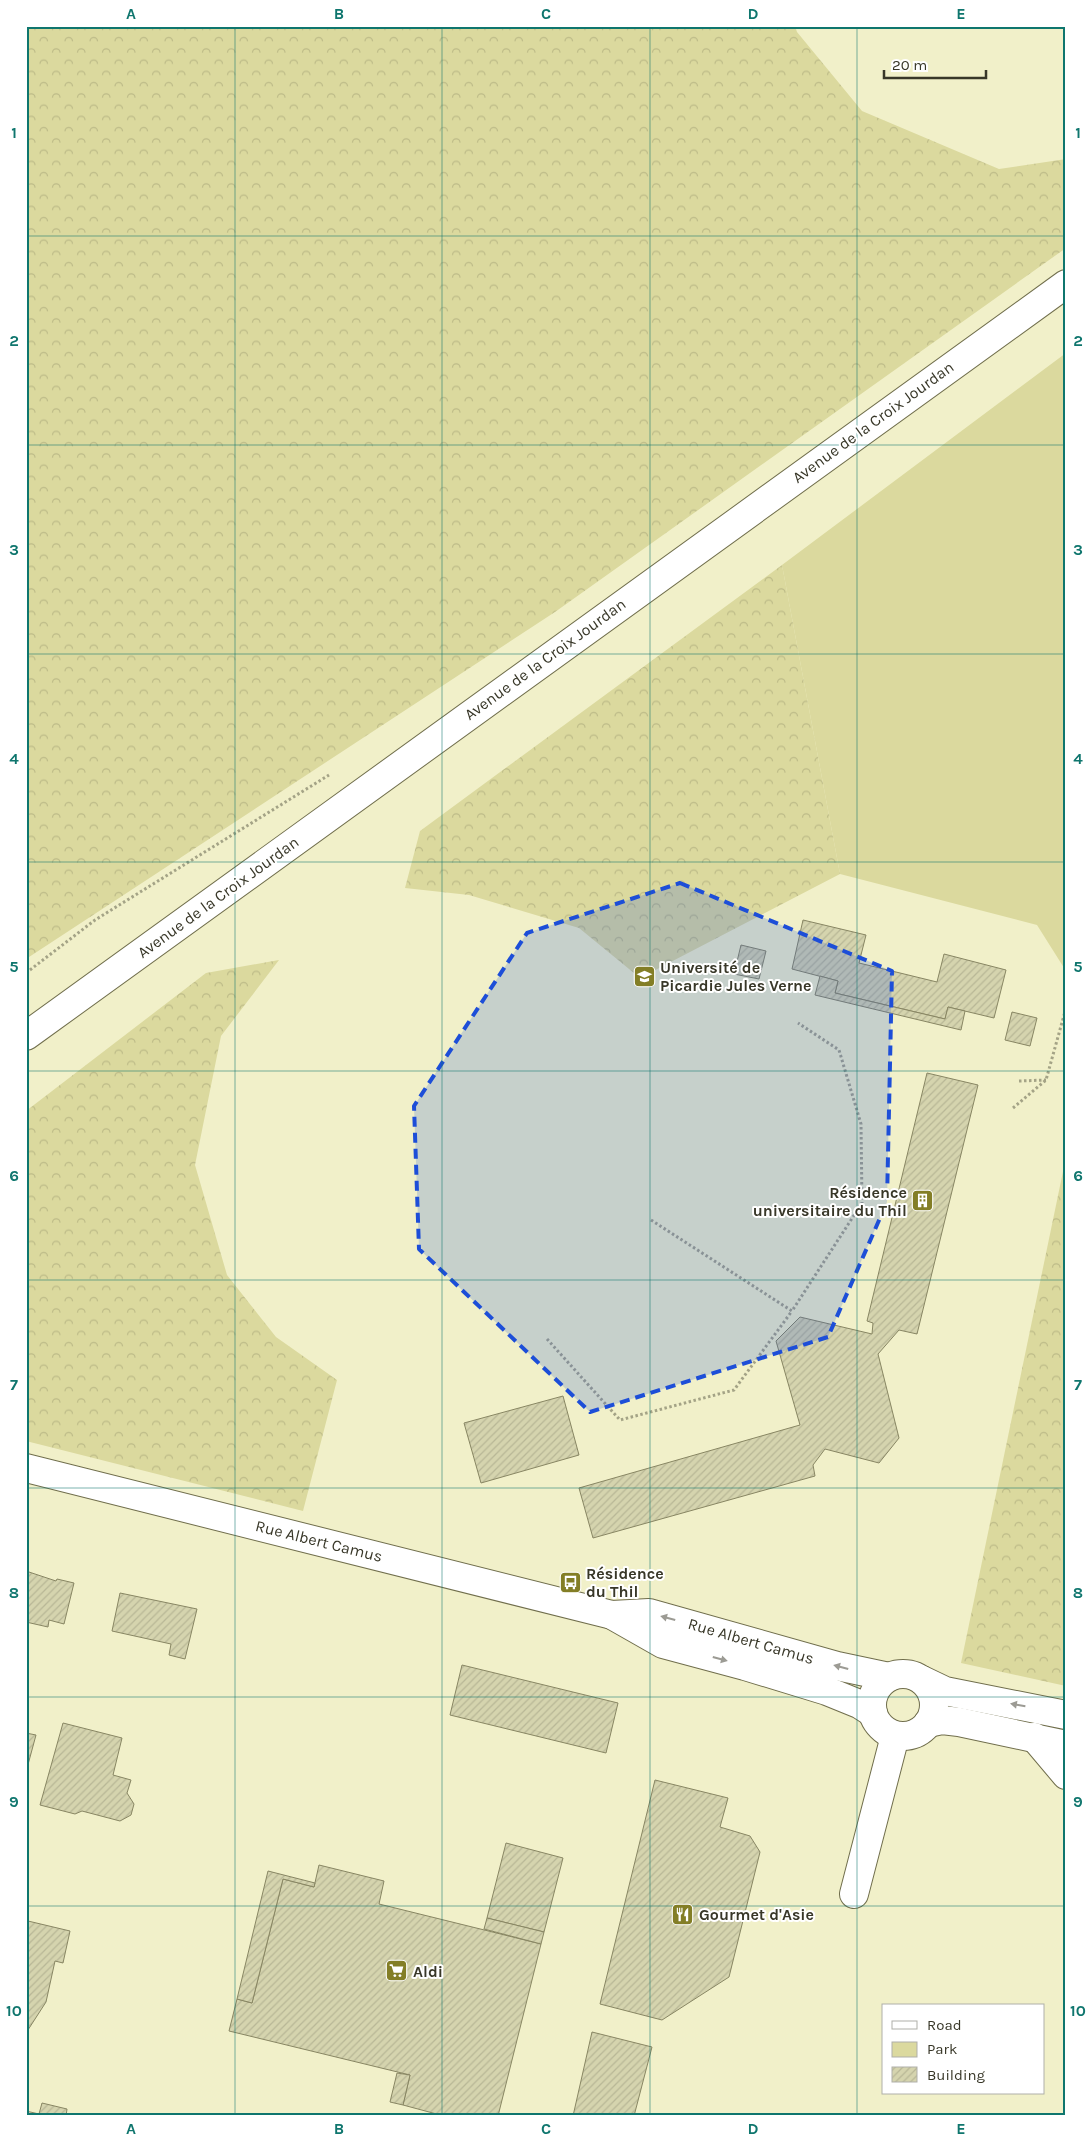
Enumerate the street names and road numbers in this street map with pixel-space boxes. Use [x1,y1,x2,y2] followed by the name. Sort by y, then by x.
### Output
[789,357,957,487] street label: Avenue de la Croix Jourdan
[461,594,629,724] street label: Avenue de la Croix Jourdan
[134,832,302,962] street label: Avenue de la Croix Jourdan
[254,1516,384,1566] street label: Rue Albert Camus
[686,1614,816,1668] street label: Rue Albert Camus

